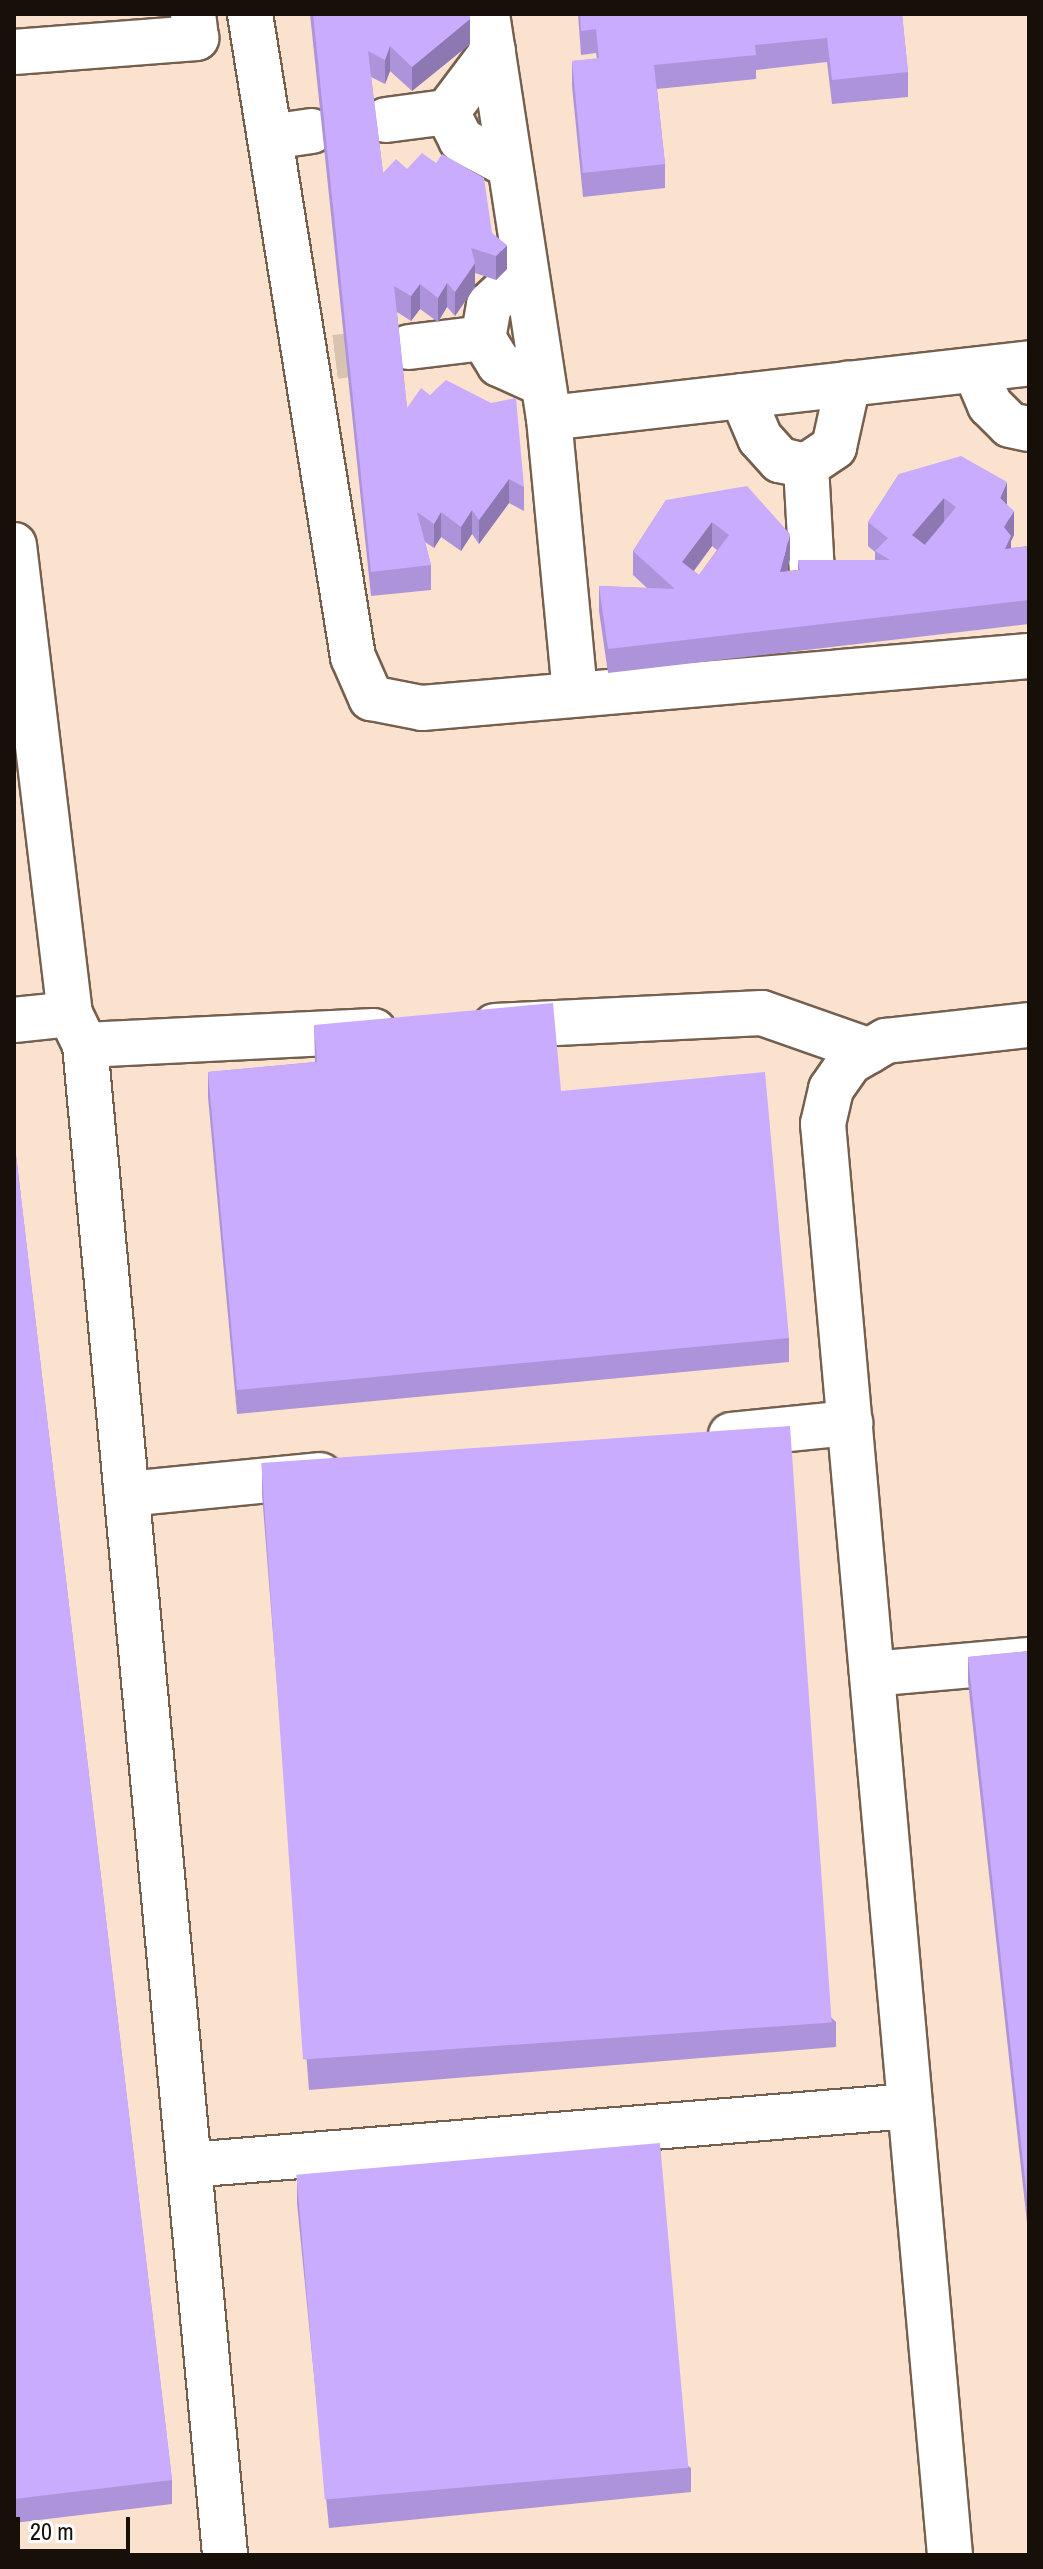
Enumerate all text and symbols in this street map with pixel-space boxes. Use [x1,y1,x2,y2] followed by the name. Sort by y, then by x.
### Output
[20,2501,134,2551] scale bar
[30,2515,74,2547] text: 20 m

